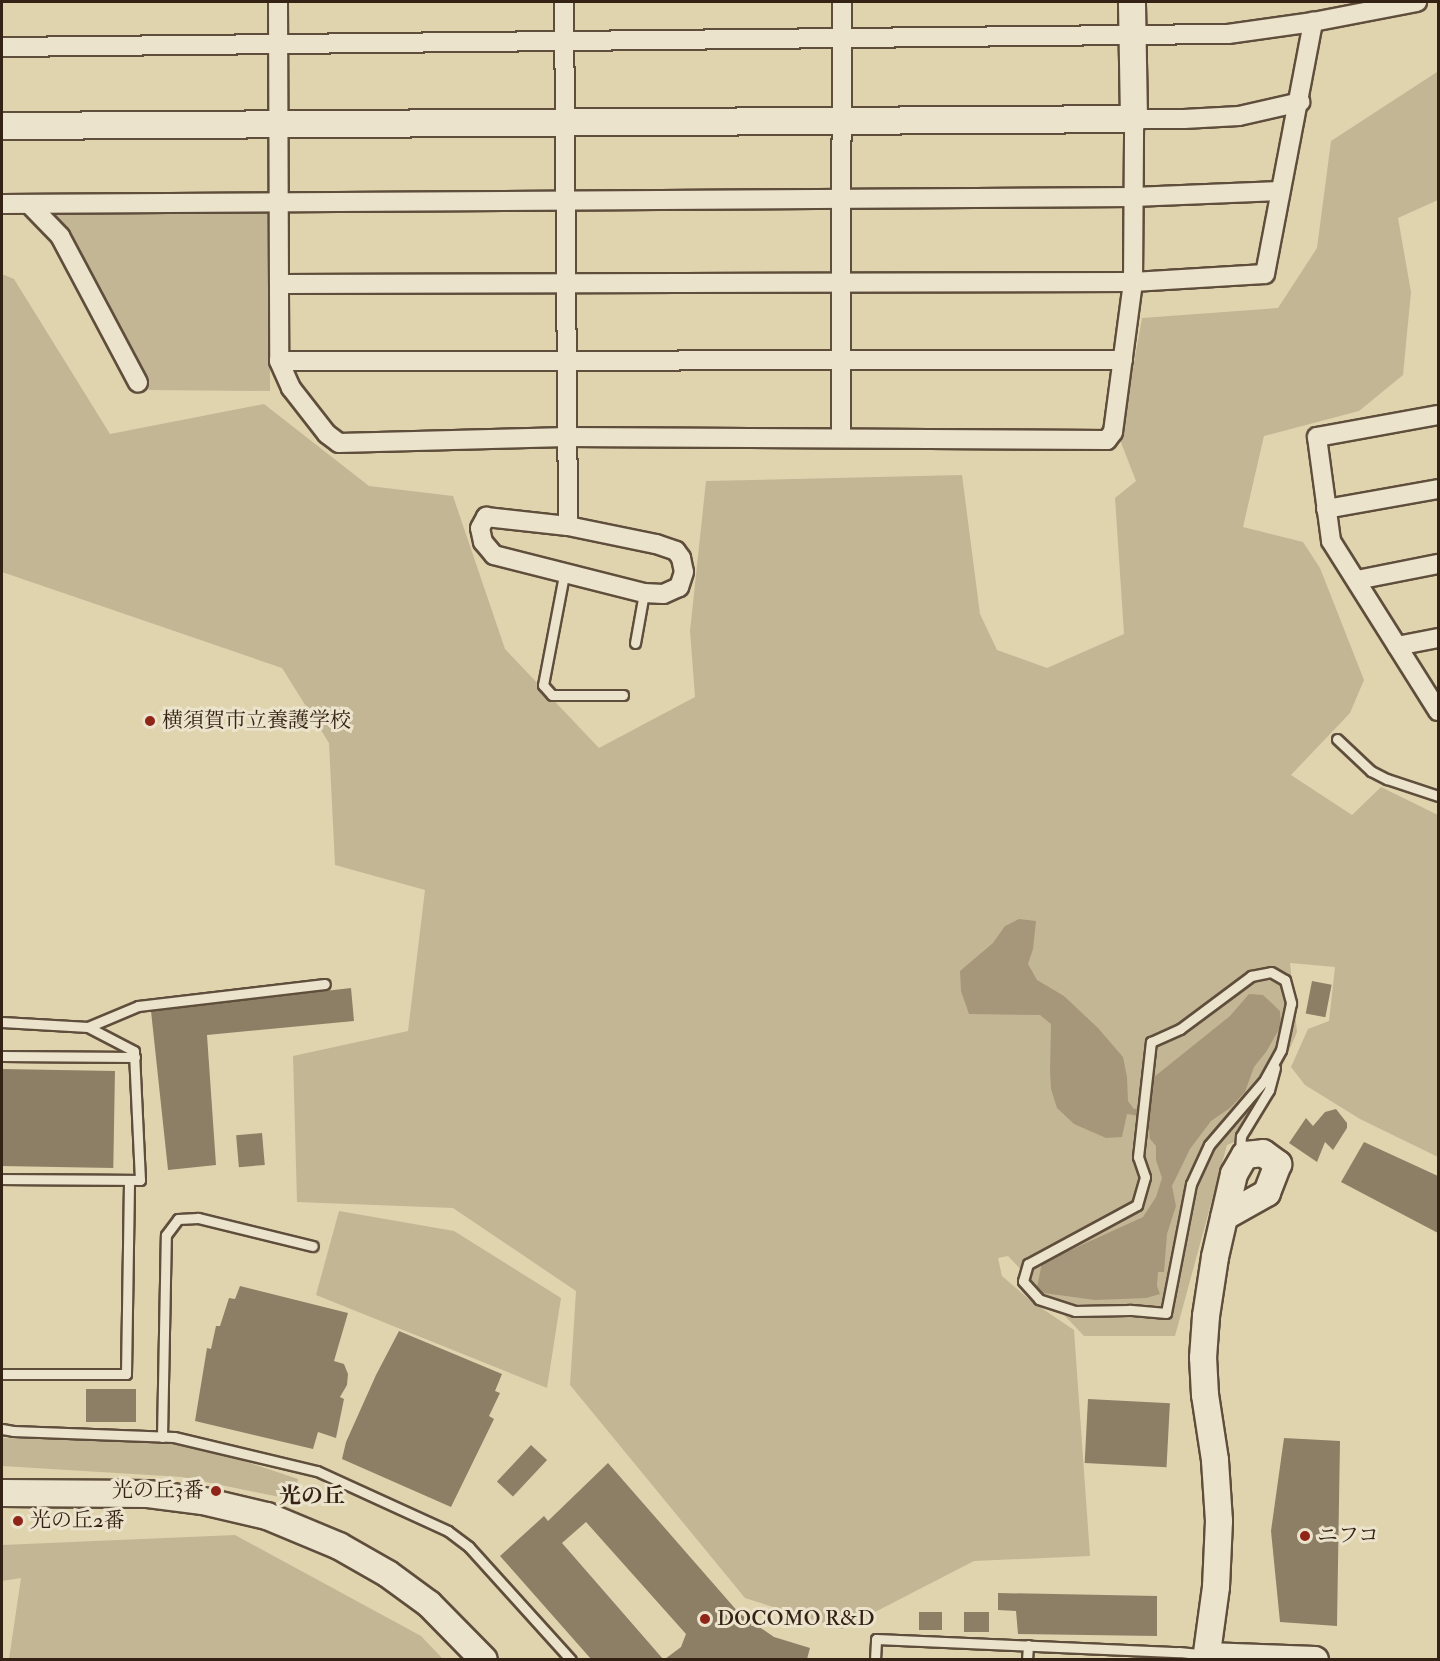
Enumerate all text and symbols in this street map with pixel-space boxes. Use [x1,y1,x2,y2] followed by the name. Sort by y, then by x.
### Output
[162,708,351,734] place label: 横須賀市立養護学校
[143,714,157,728] marker: 横須賀市立養護学校
[112,1478,204,1504] place label: 光の丘3番
[209,1484,223,1498] marker: 光の丘3番
[279,1484,345,1510] district label: 光の丘
[30,1508,125,1534] place label: 光の丘2番
[11,1514,25,1528] marker: 光の丘2番
[1317,1523,1380,1549] place label: ニフコ
[1298,1529,1312,1543] marker: ニフコ
[717,1606,875,1632] place label: DOCOMO R&D
[698,1612,712,1626] marker: DOCOMO R&D

